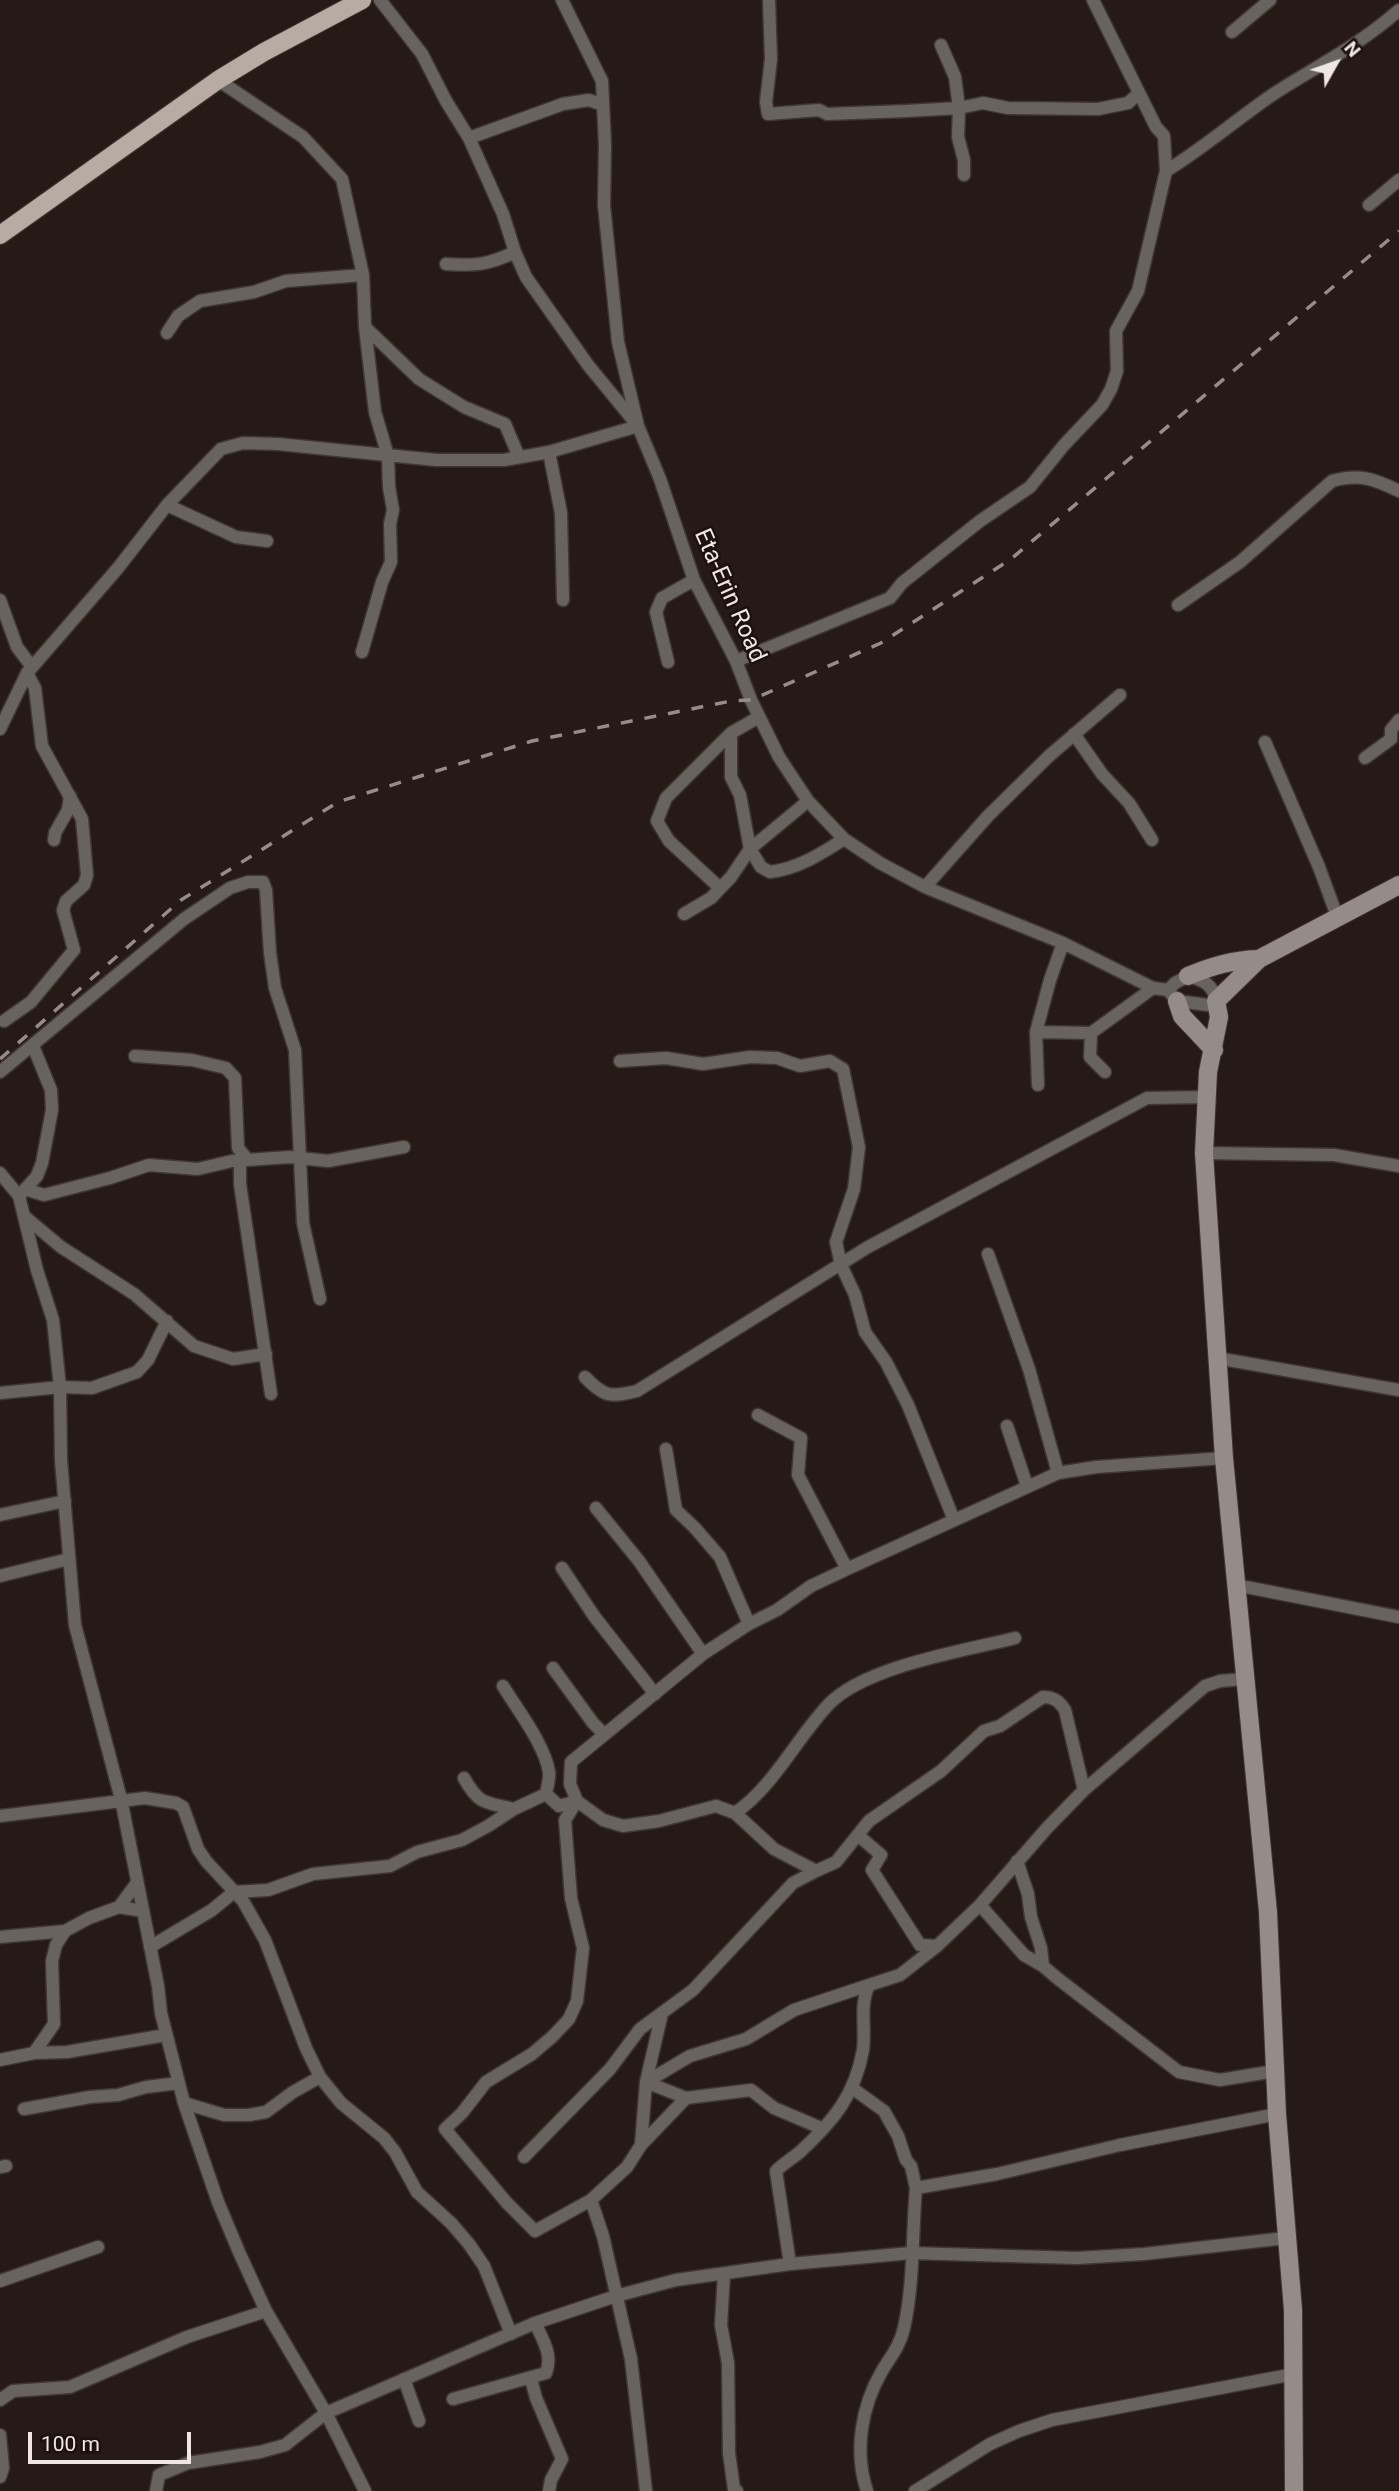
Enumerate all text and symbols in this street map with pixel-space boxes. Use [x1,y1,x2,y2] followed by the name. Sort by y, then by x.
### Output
[1301,28,1371,98] north arrow
[1339,37,1366,62] text: N
[687,525,771,667] street label: Eta-Erin Road
[32,2418,194,2462] scale bar
[41,2432,100,2456] text: 100 m

